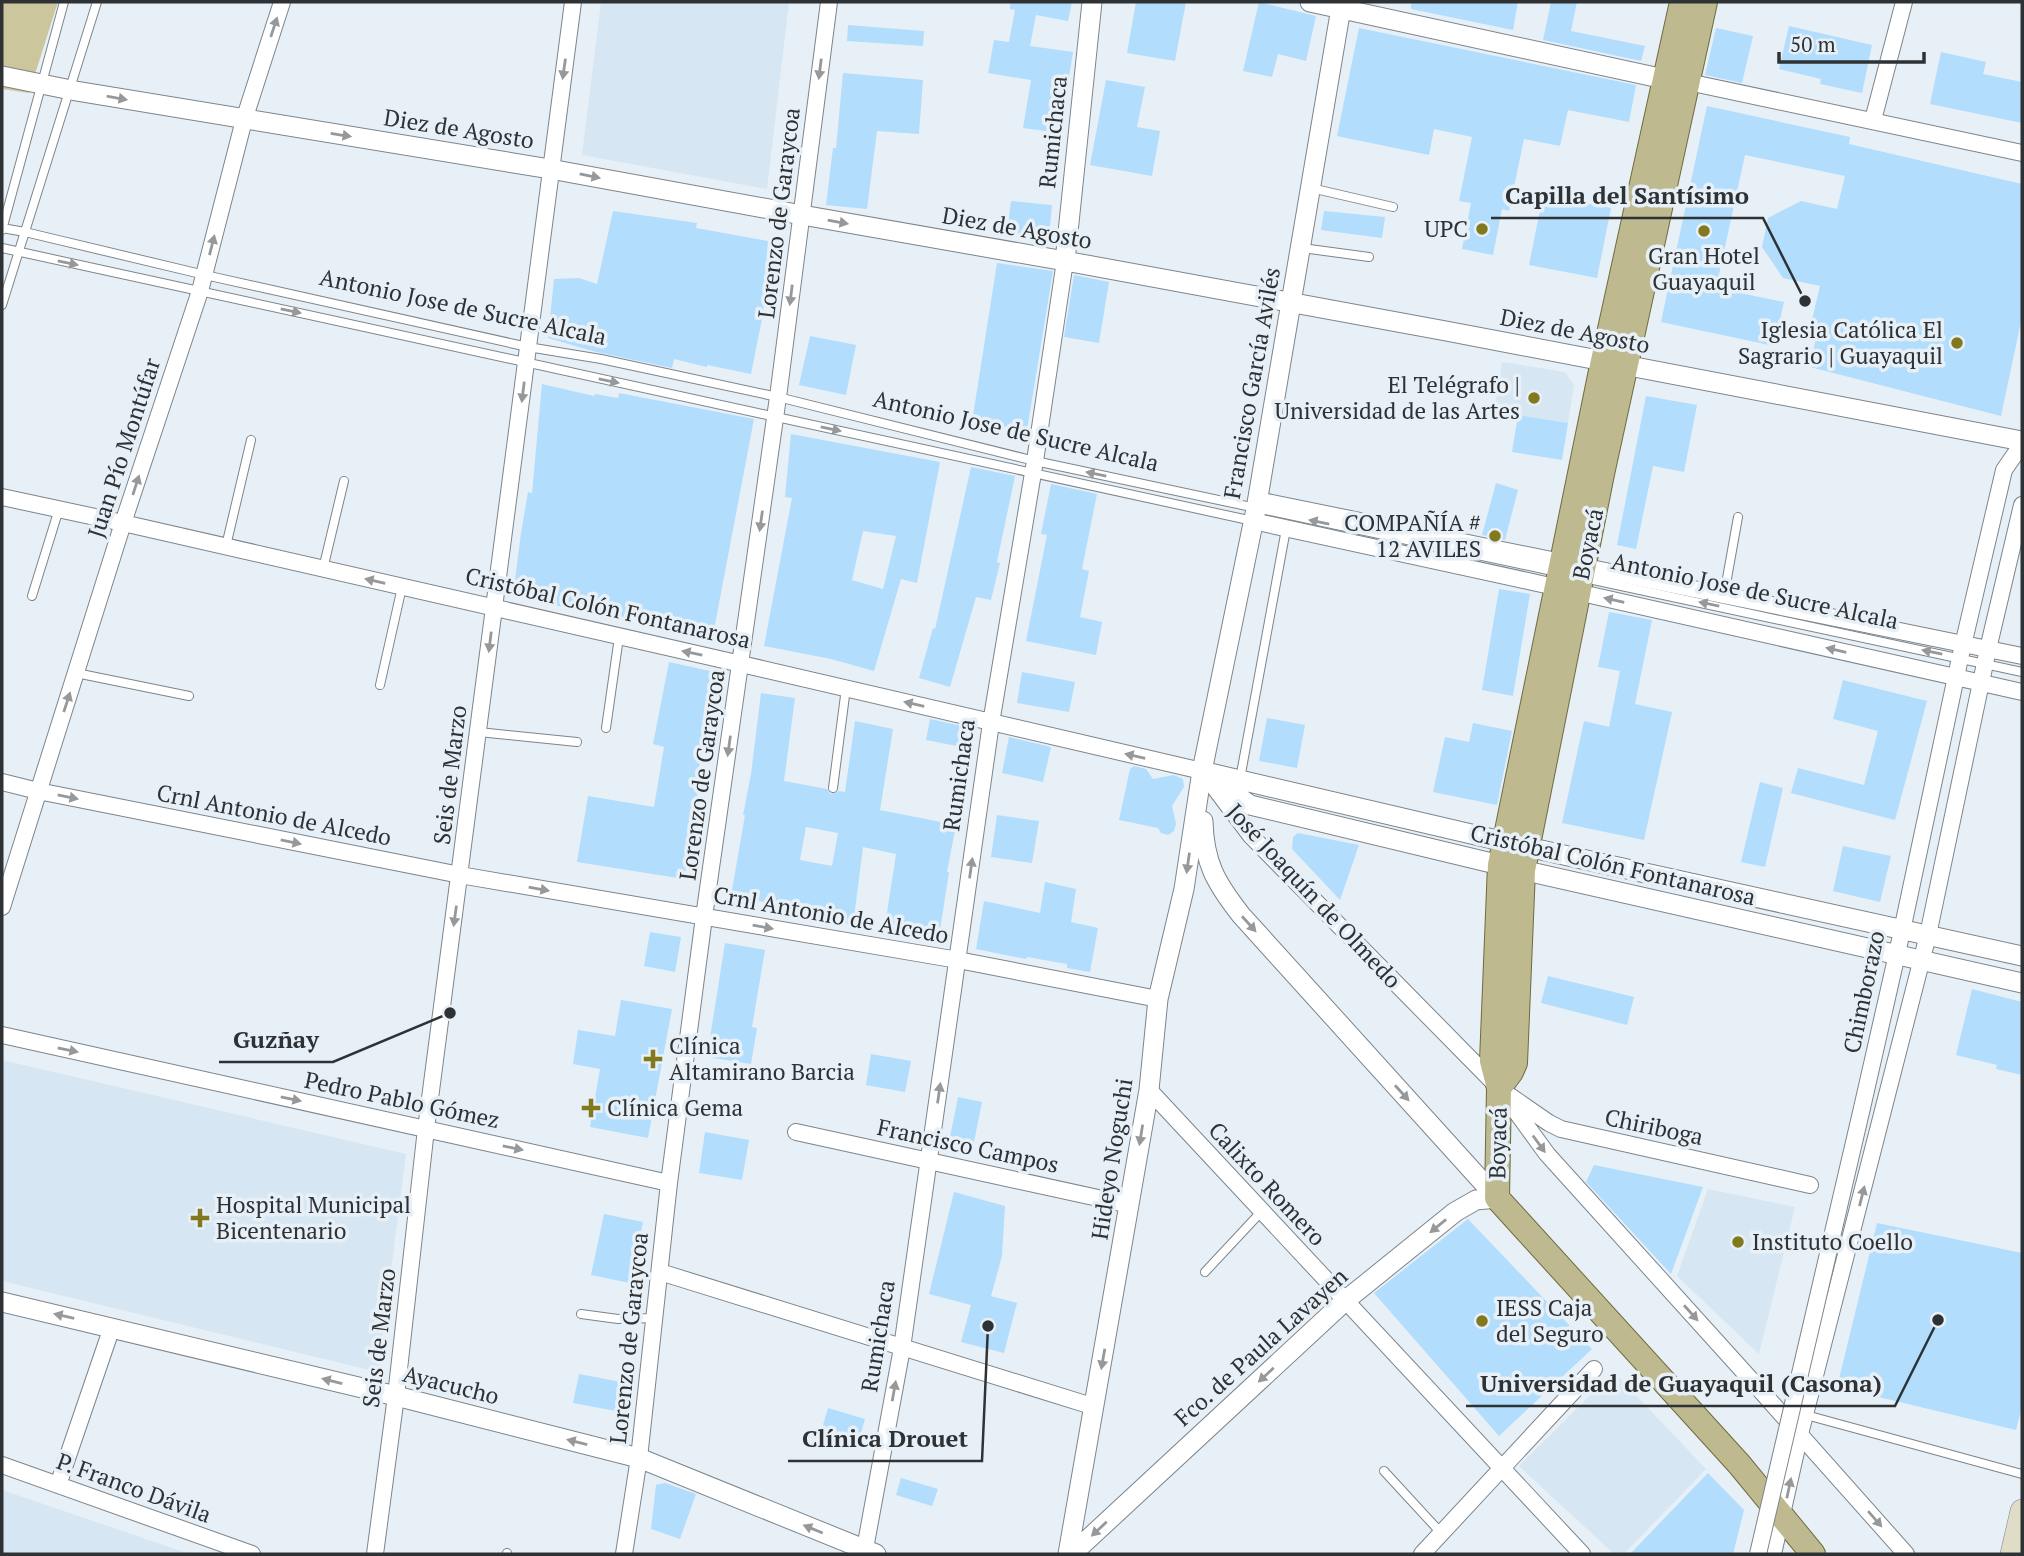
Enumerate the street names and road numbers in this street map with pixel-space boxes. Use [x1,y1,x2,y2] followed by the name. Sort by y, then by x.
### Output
[1031,74,1074,190] street label: Rumichaca
[382,101,536,156] street label: Diez de Agosto
[750,105,807,320] street label: Lorenzo de Garaycoa
[940,199,1094,256] street label: Diez de Agosto
[317,261,610,352] street label: Antonio Jose de Sucre Alcala
[1216,265,1287,501] street label: Francisco García Avilés
[1498,301,1653,360] street label: Diez de Agosto
[80,354,167,542] street label: Juan Pío Montúfar
[870,383,1162,479] street label: Antonio Jose de Sucre Alcala
[1565,505,1610,582] street label: Boyacá
[1609,545,1902,636] street label: Antonio Jose de Sucre Alcala
[462,560,754,656] street label: Cristóbal Colón Fontanarosa
[671,667,732,882] street label: Lorenzo de Garaycoa
[426,703,473,846] street label: Seis de Marzo
[935,717,982,833] street label: Rumichaca
[154,777,394,852] street label: Crnl Antonio de Alcedo
[1220,796,1408,995] street label: José Joaquín de Olmedo
[1467,817,1759,913] street label: Cristóbal Colón Fontanarosa
[711,879,951,950] street label: Crnl Antonio de Alcedo
[1835,928,1892,1056] street label: Chimborazo
[302,1064,502,1135] street label: Pedro Pablo Gómez
[1083,1076,1140,1242] street label: Hideyo Noguchi
[1602,1101,1707,1152] street label: Chiriboga
[1481,1106,1514,1179] street label: Boyacá
[874,1111,1062,1180] street label: Francisco Campos
[1202,1115,1333,1252] street label: Calixto Romero
[602,1230,655,1445] street label: Lorenzo de Garaycoa
[1167,1260,1354,1433] street label: Fco. de Paula Lavayen
[355,1266,402,1409] street label: Seis de Marzo
[853,1277,902,1394] street label: Rumichaca
[400,1358,502,1411] street label: Ayacucho
[53,1445,216,1530] street label: P. Franco Dávila

